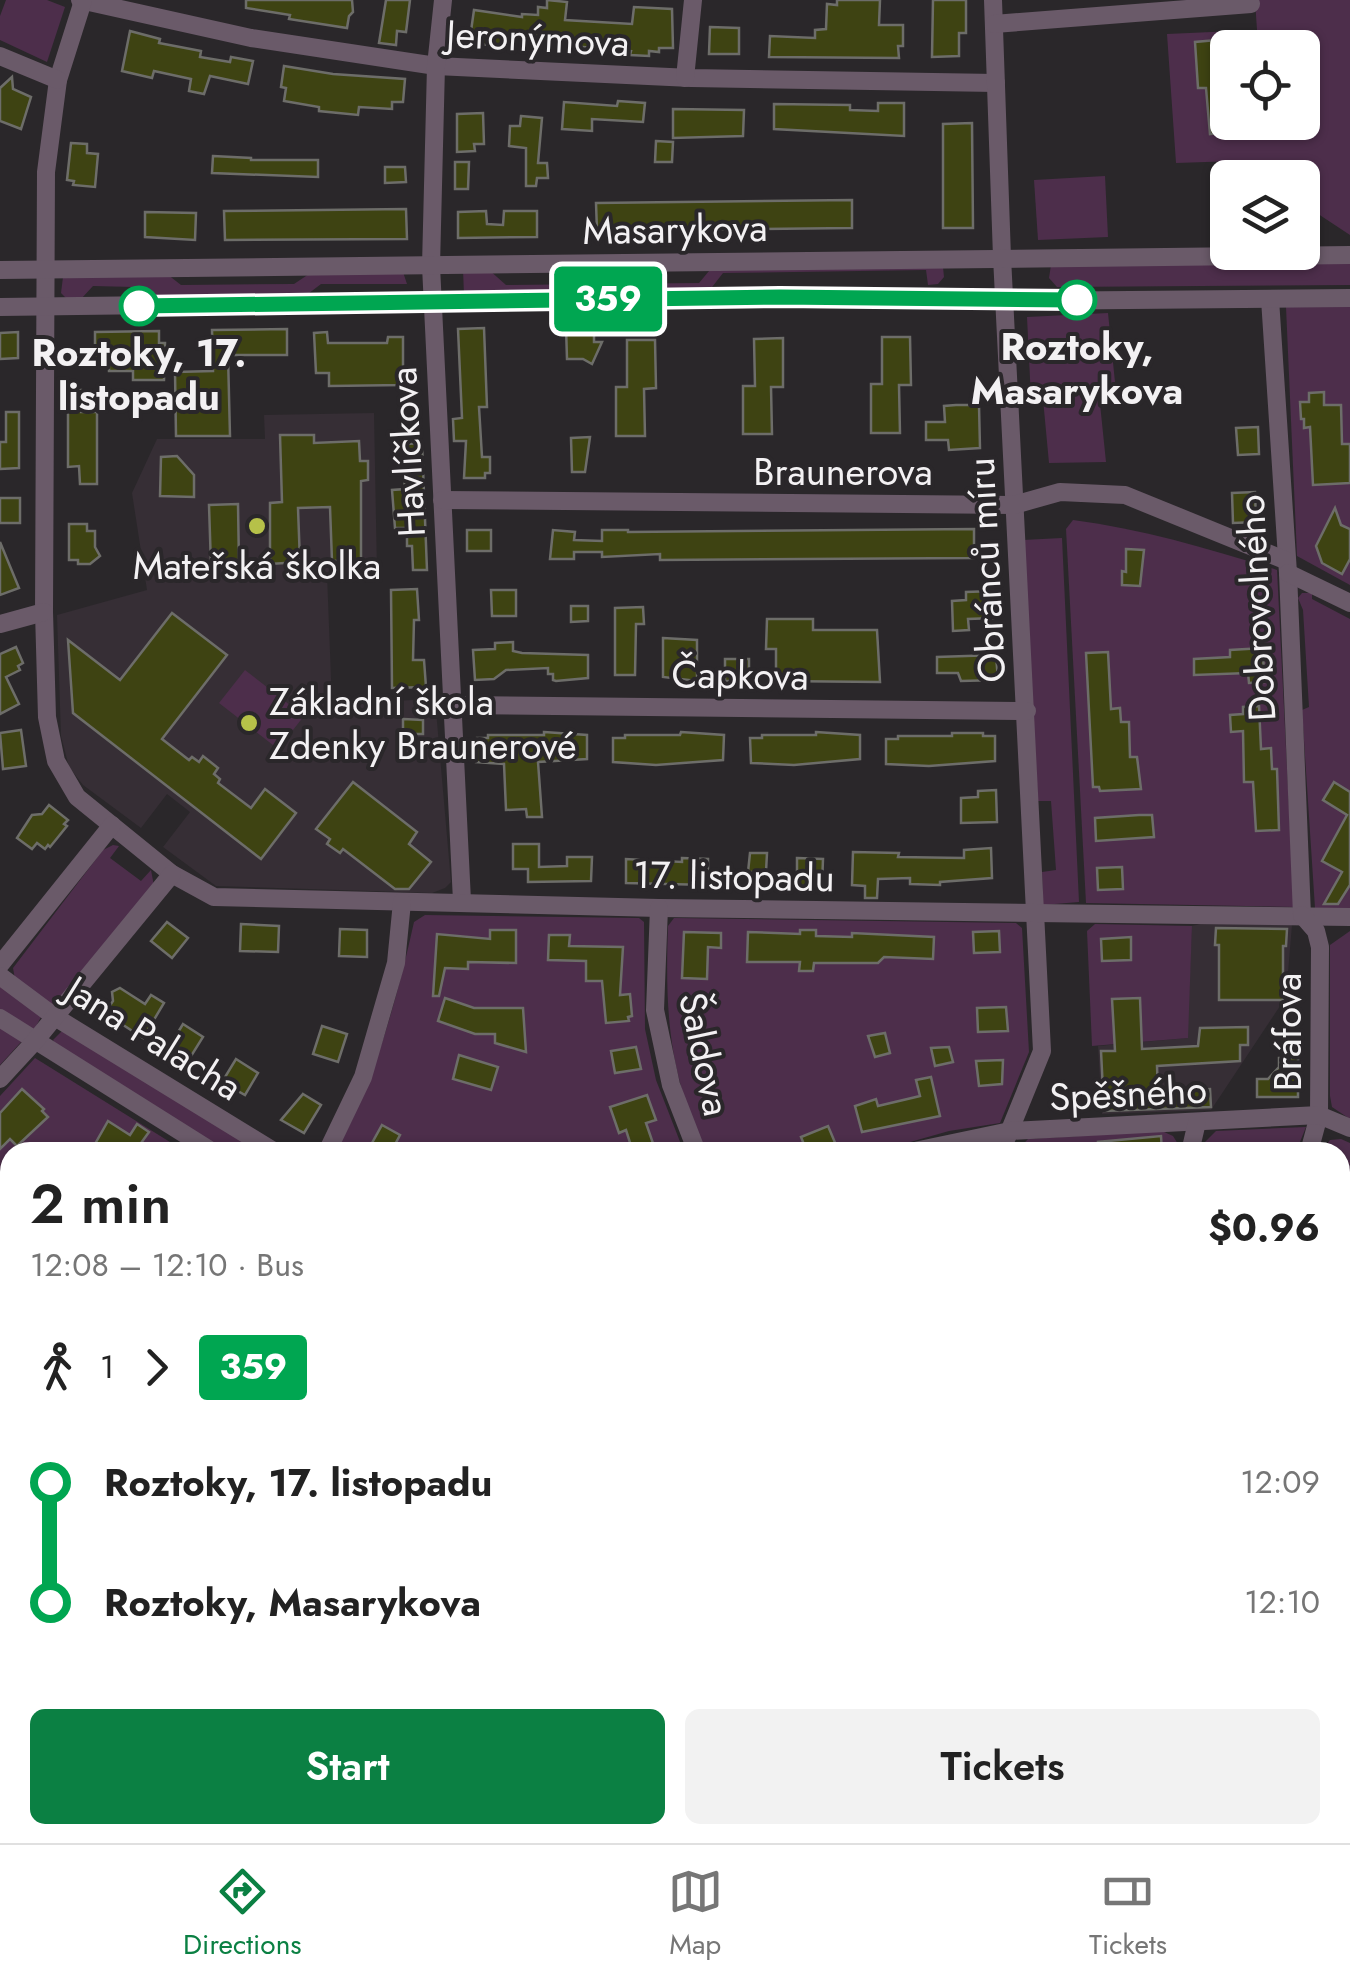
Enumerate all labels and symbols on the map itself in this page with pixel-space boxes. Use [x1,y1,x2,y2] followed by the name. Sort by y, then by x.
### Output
[440,5,631,70] street label: Jeronýmova
[582,200,768,258] street label: Masarykova
[550,266,666,332] line badge: 359
[1058,281,1096,319] marker: Roztoky, Masarykova
[120,287,158,325] marker: Roztoky, 17. listopadu
[971,319,1183,418] place label: Roztoky, Masarykova
[31,325,247,424] place label: Roztoky, 17. listopadu
[375,366,439,538] street label: Havlíčkova
[753,444,933,499] street label: Braunerova
[953,456,1019,684] street label: Obránců míru
[1223,493,1289,723] street label: Dobrovolného
[246,515,268,537] marker: Mateřská školka
[133,538,381,593] place label: Mateřská školka
[671,646,809,704] street label: Čapkova
[269,674,577,773] place label: Základní škola Zdenky Braunerové
[238,712,260,734] marker: Základní škola Zdenky Braunerové
[633,847,835,905] street label: 17. listopadu
[51,959,253,1114] street label: Jana Palacha
[1260,973,1315,1091] street label: Bráfova
[665,987,745,1121] street label: Šaldova
[1048,1061,1208,1125] street label: Spěšného

